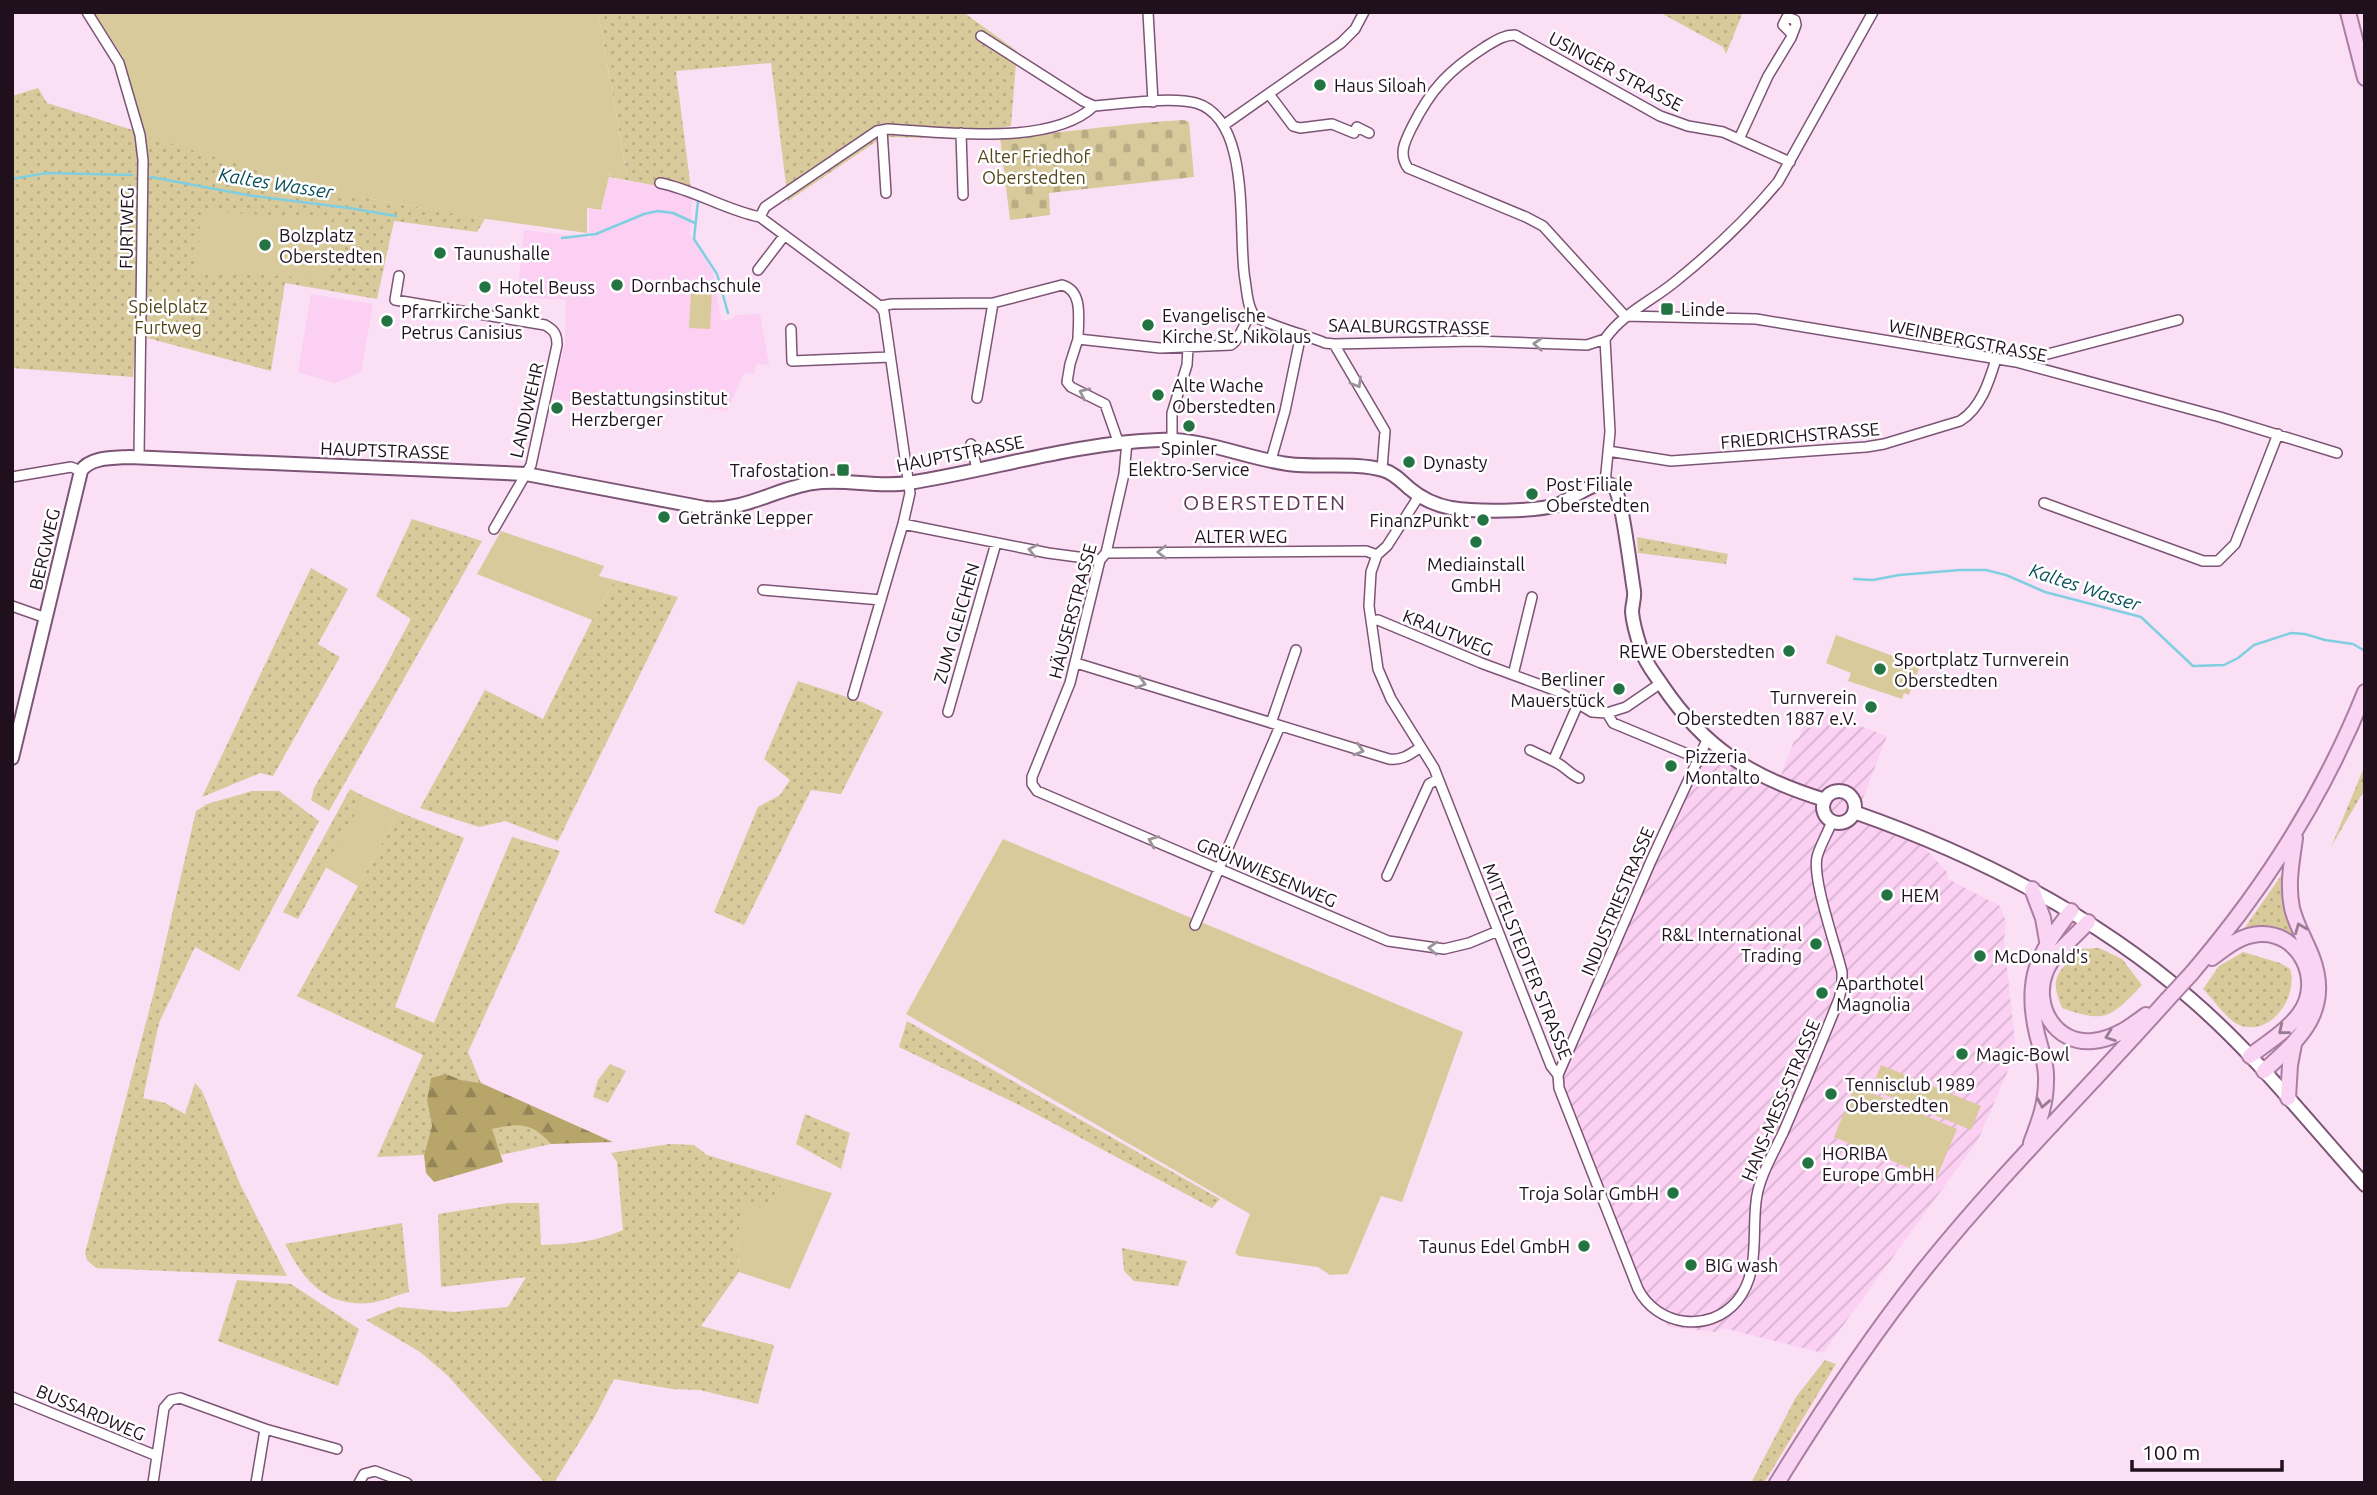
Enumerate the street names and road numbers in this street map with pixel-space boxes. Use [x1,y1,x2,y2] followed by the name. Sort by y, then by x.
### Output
[1546,27,1686,115] street label: USINGER STRASSE
[115,187,137,269] street label: FURTWEG
[1328,315,1490,337] street label: SAALBURGSTRASSE
[1887,315,2049,365] street label: WEINBERGSTRASSE
[505,360,547,460] street label: LANDWEHR
[1720,418,1880,452] street label: FRIEDRICHSTRASSE
[895,431,1025,475] street label: HAUPTSTRASSE
[320,438,450,462] street label: HAUPTSTRASSE
[25,506,63,592] street label: BERGWEG
[1195,526,1287,546] street label: ALTER WEG
[1044,541,1100,681] street label: HÄUSERSTRASSE
[929,560,983,686] street label: ZUM GLEICHEN
[1400,605,1496,659] street label: KRAUTWEG
[1577,823,1657,979] street label: INDUSTRIESTRASSE
[1194,833,1340,911] street label: GRÜNWIESENWEG
[1479,860,1577,1062] street label: MITTELSTEDTER STRASSE
[1737,1016,1823,1184] street label: HANS-MESS-STRASSE
[33,1380,149,1444] street label: BUSSARDWEG

